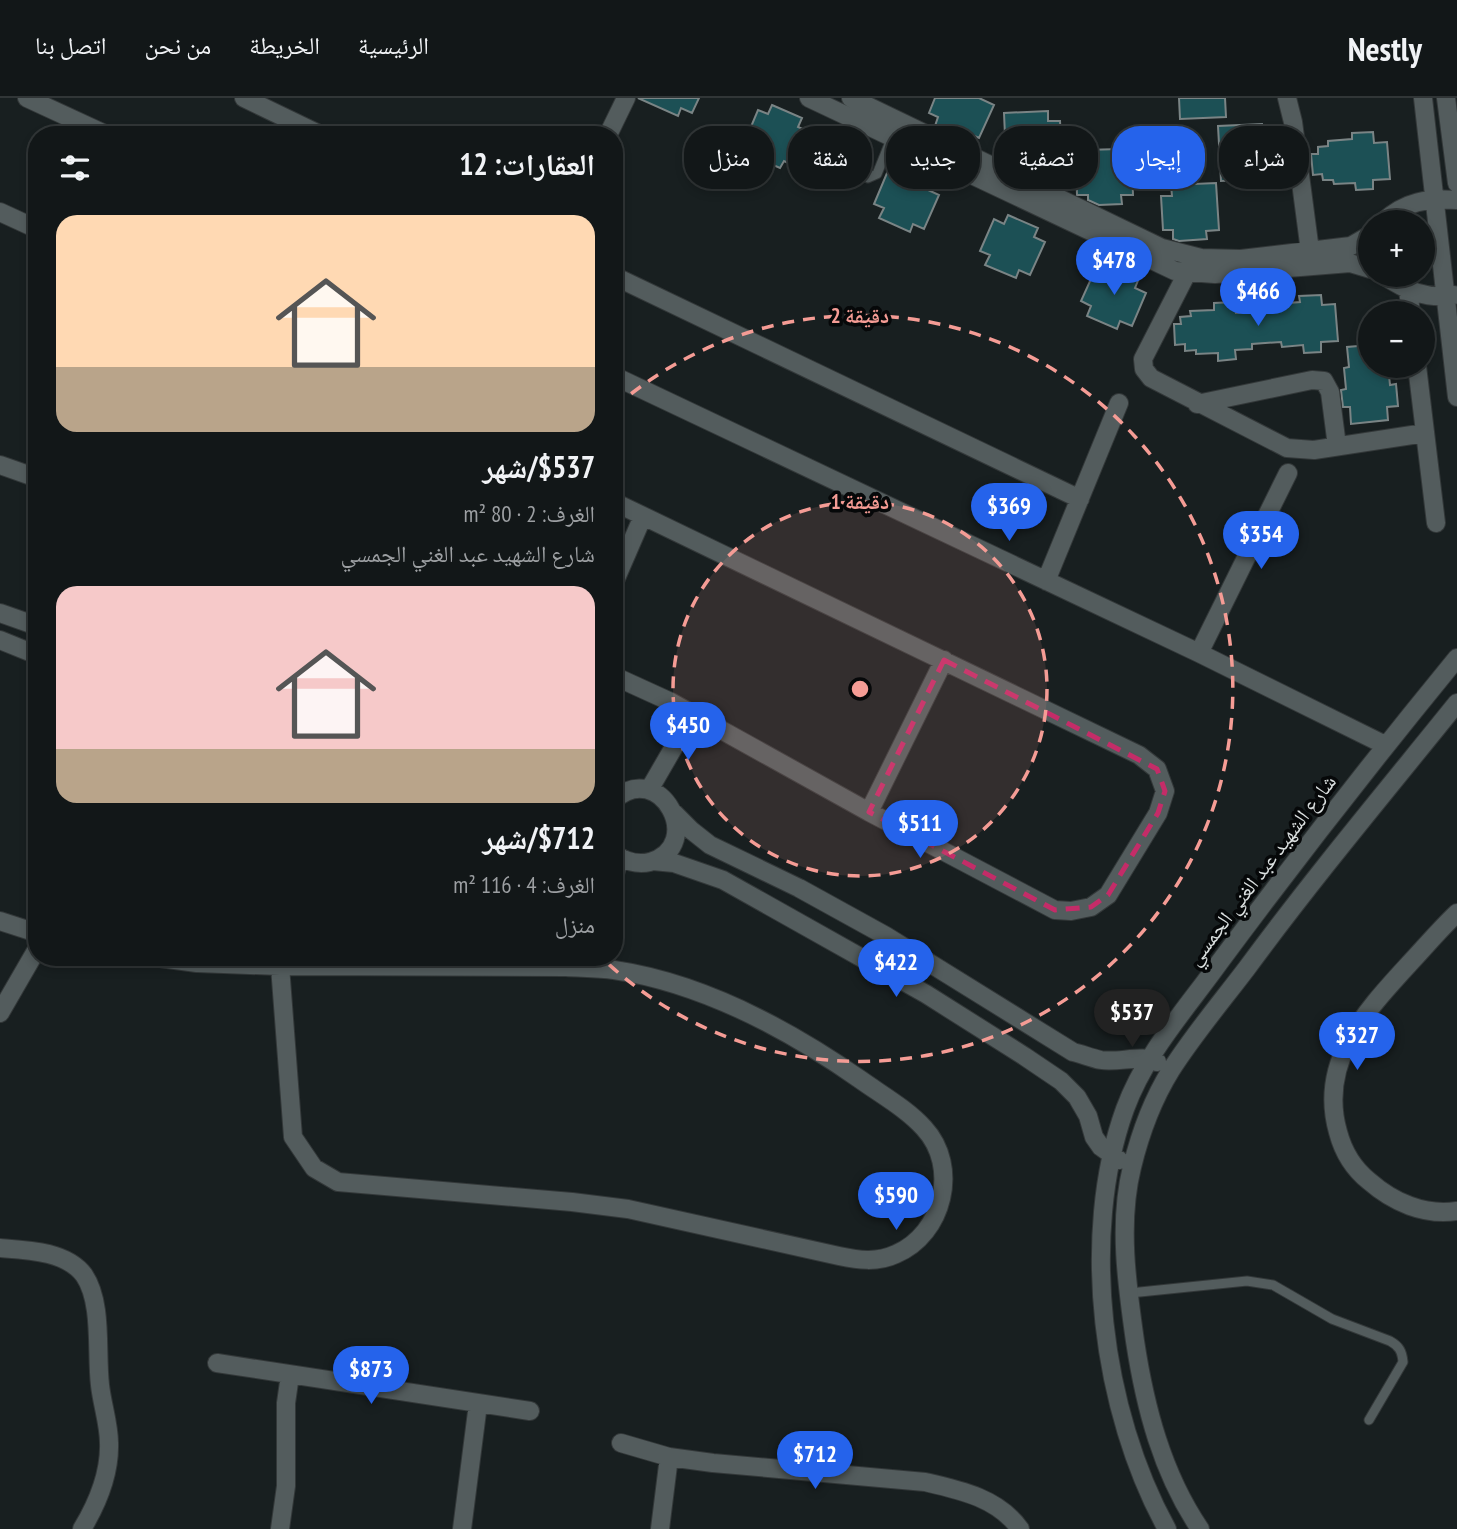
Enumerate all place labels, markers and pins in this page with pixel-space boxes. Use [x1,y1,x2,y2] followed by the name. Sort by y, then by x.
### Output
[1073,238,1155,297] pin: $478
[1217,268,1299,328] pin: $466
[968,484,1050,543] pin: $369
[1220,512,1302,571] pin: $354
[848,677,872,701] centre of rings
[647,702,729,762] pin: $450
[879,800,961,860] pin: $511
[855,940,937,999] pin: $422
[1091,990,1173,1049] pin: $537
[1316,1012,1398,1072] pin: $327
[855,1172,937,1232] pin: $590
[330,1346,412,1406] pin: $873
[774,1432,856,1491] pin: $712

